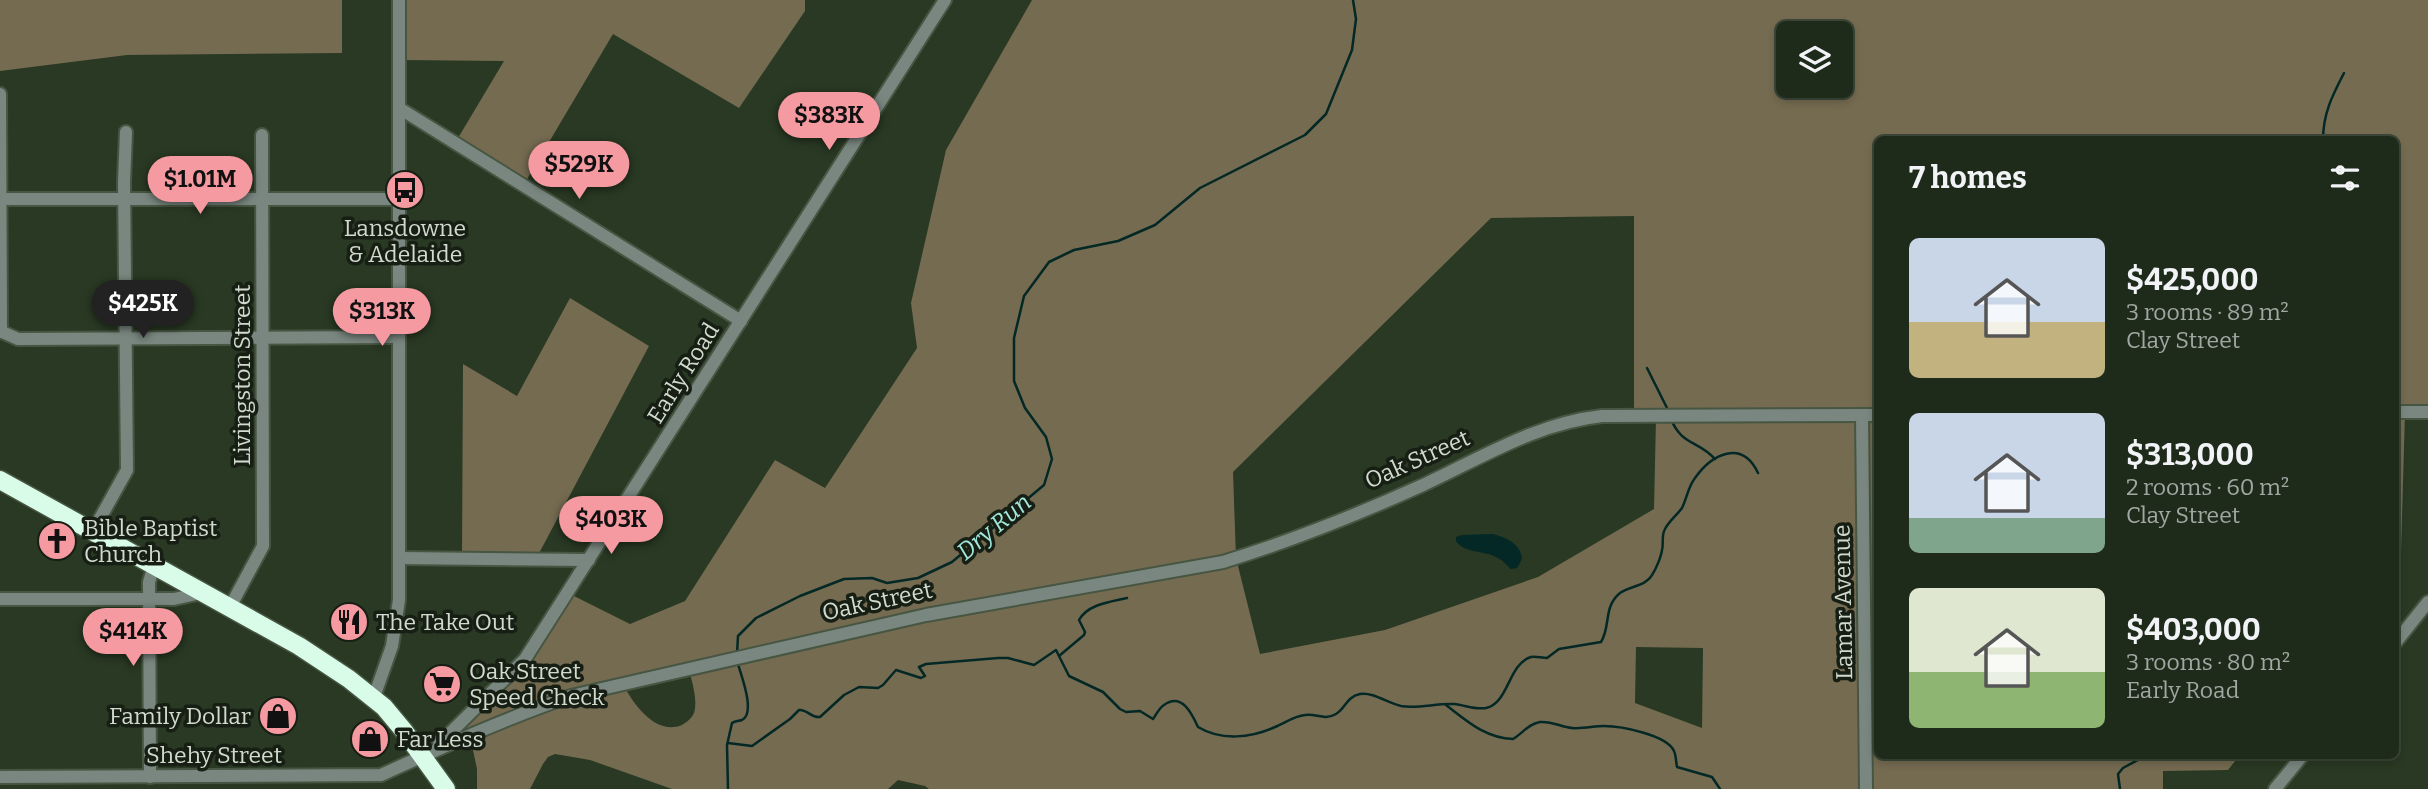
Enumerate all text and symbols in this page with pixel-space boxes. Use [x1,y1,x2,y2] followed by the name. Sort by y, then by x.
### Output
[1776,21,1853,98] map controls
[1776,21,1853,98] button: layers
[780,92,878,152] pin: $383K
[794,101,864,129] text: $383K
[530,142,628,201] pin: $529K
[544,150,614,178] text: $529K
[143,156,257,216] pin: $1.01M
[2326,159,2364,197] icon: filters
[1909,160,2027,196] text: 7 homes
[164,165,236,193] text: $1.01M
[384,169,426,211] bus stop icon: Lansdowne & Adelaide
[344,214,466,268] place label: Lansdowne & Adelaide
[2126,262,2259,298] text: $425,000
[1965,266,2049,350] icon: home
[94,280,192,340] pin: $425K
[228,284,256,466] street label: Livingston Street
[333,288,431,348] pin: $313K
[108,289,178,317] text: $425K
[349,297,415,325] text: $313K
[2126,298,2289,326] text: 3 rooms · 89 m²
[641,317,725,428] street label: Early Road
[2126,326,2240,354] text: Clay Street
[1360,423,1474,495] street label: Oak Street
[2126,437,2254,473] text: $313,000
[1965,441,2049,525] icon: home
[2126,473,2289,501] text: 2 rooms · 60 m²
[951,488,1037,566] water label: Dry Run
[562,496,660,556] pin: $403K
[2126,501,2240,529] text: Clay Street
[575,505,647,533] text: $403K
[84,514,217,568] place label: Bible Baptist Church
[36,520,78,562] church icon: Bible Baptist Church
[1828,524,1858,680] street label: Lamar Avenue
[819,576,935,626] street label: Oak Street
[328,601,370,643] restaurant icon: The Take Out
[84,608,182,668] pin: $414K
[376,608,514,636] place label: The Take Out
[2126,612,2261,648] text: $403,000
[1965,616,2049,700] icon: home
[99,617,167,645] text: $414K
[2126,648,2290,676] text: 3 rooms · 80 m²
[469,657,605,711] place label: Oak Street Speed Check
[421,663,463,705] supermarket icon: Oak Street Speed Check
[2126,676,2239,704] text: Early Road
[257,695,299,737] shop icon: Family Dollar
[109,702,251,730] place label: Family Dollar
[349,718,391,760] shop icon: Far Less
[397,725,484,753] place label: Far Less
[146,741,282,769] street label: Shehy Street

